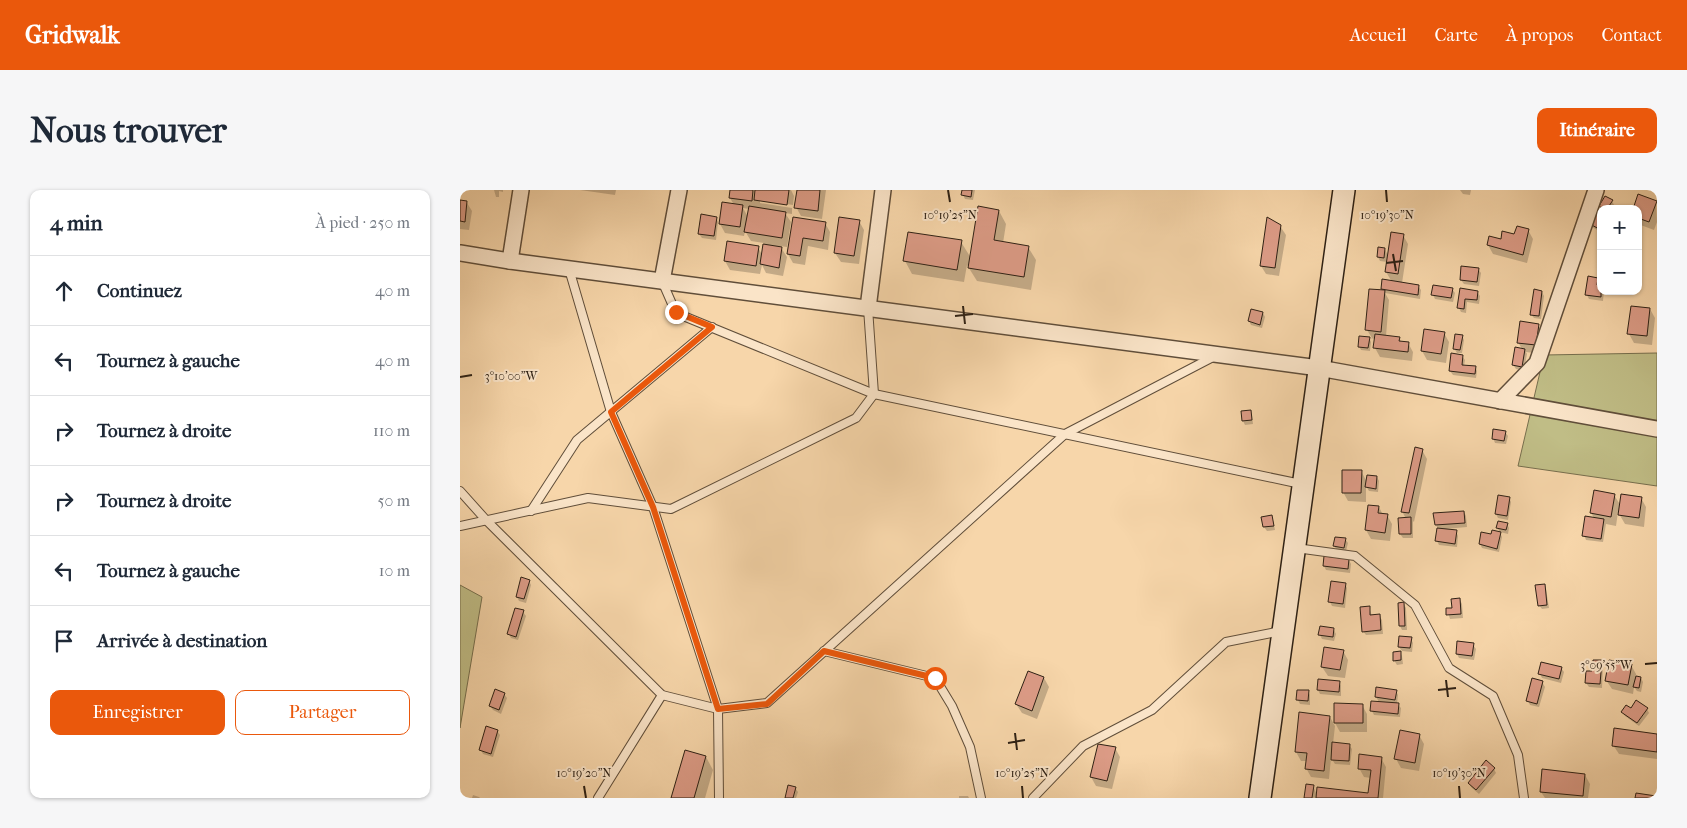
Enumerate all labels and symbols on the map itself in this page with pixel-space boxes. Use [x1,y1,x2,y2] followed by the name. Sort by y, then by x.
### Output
[923,208,977,222] text: 10°19'25"N
[1360,208,1414,222] text: 10°19'30"N
[665,301,688,324] route end
[485,369,538,383] text: 3°10'00"W
[1580,658,1633,672] text: 3°09'55"W
[924,667,947,690] route start
[557,766,611,780] text: 10°19'20"N
[995,766,1049,780] text: 10°19'25"N
[1432,766,1486,780] text: 10°19'30"N

